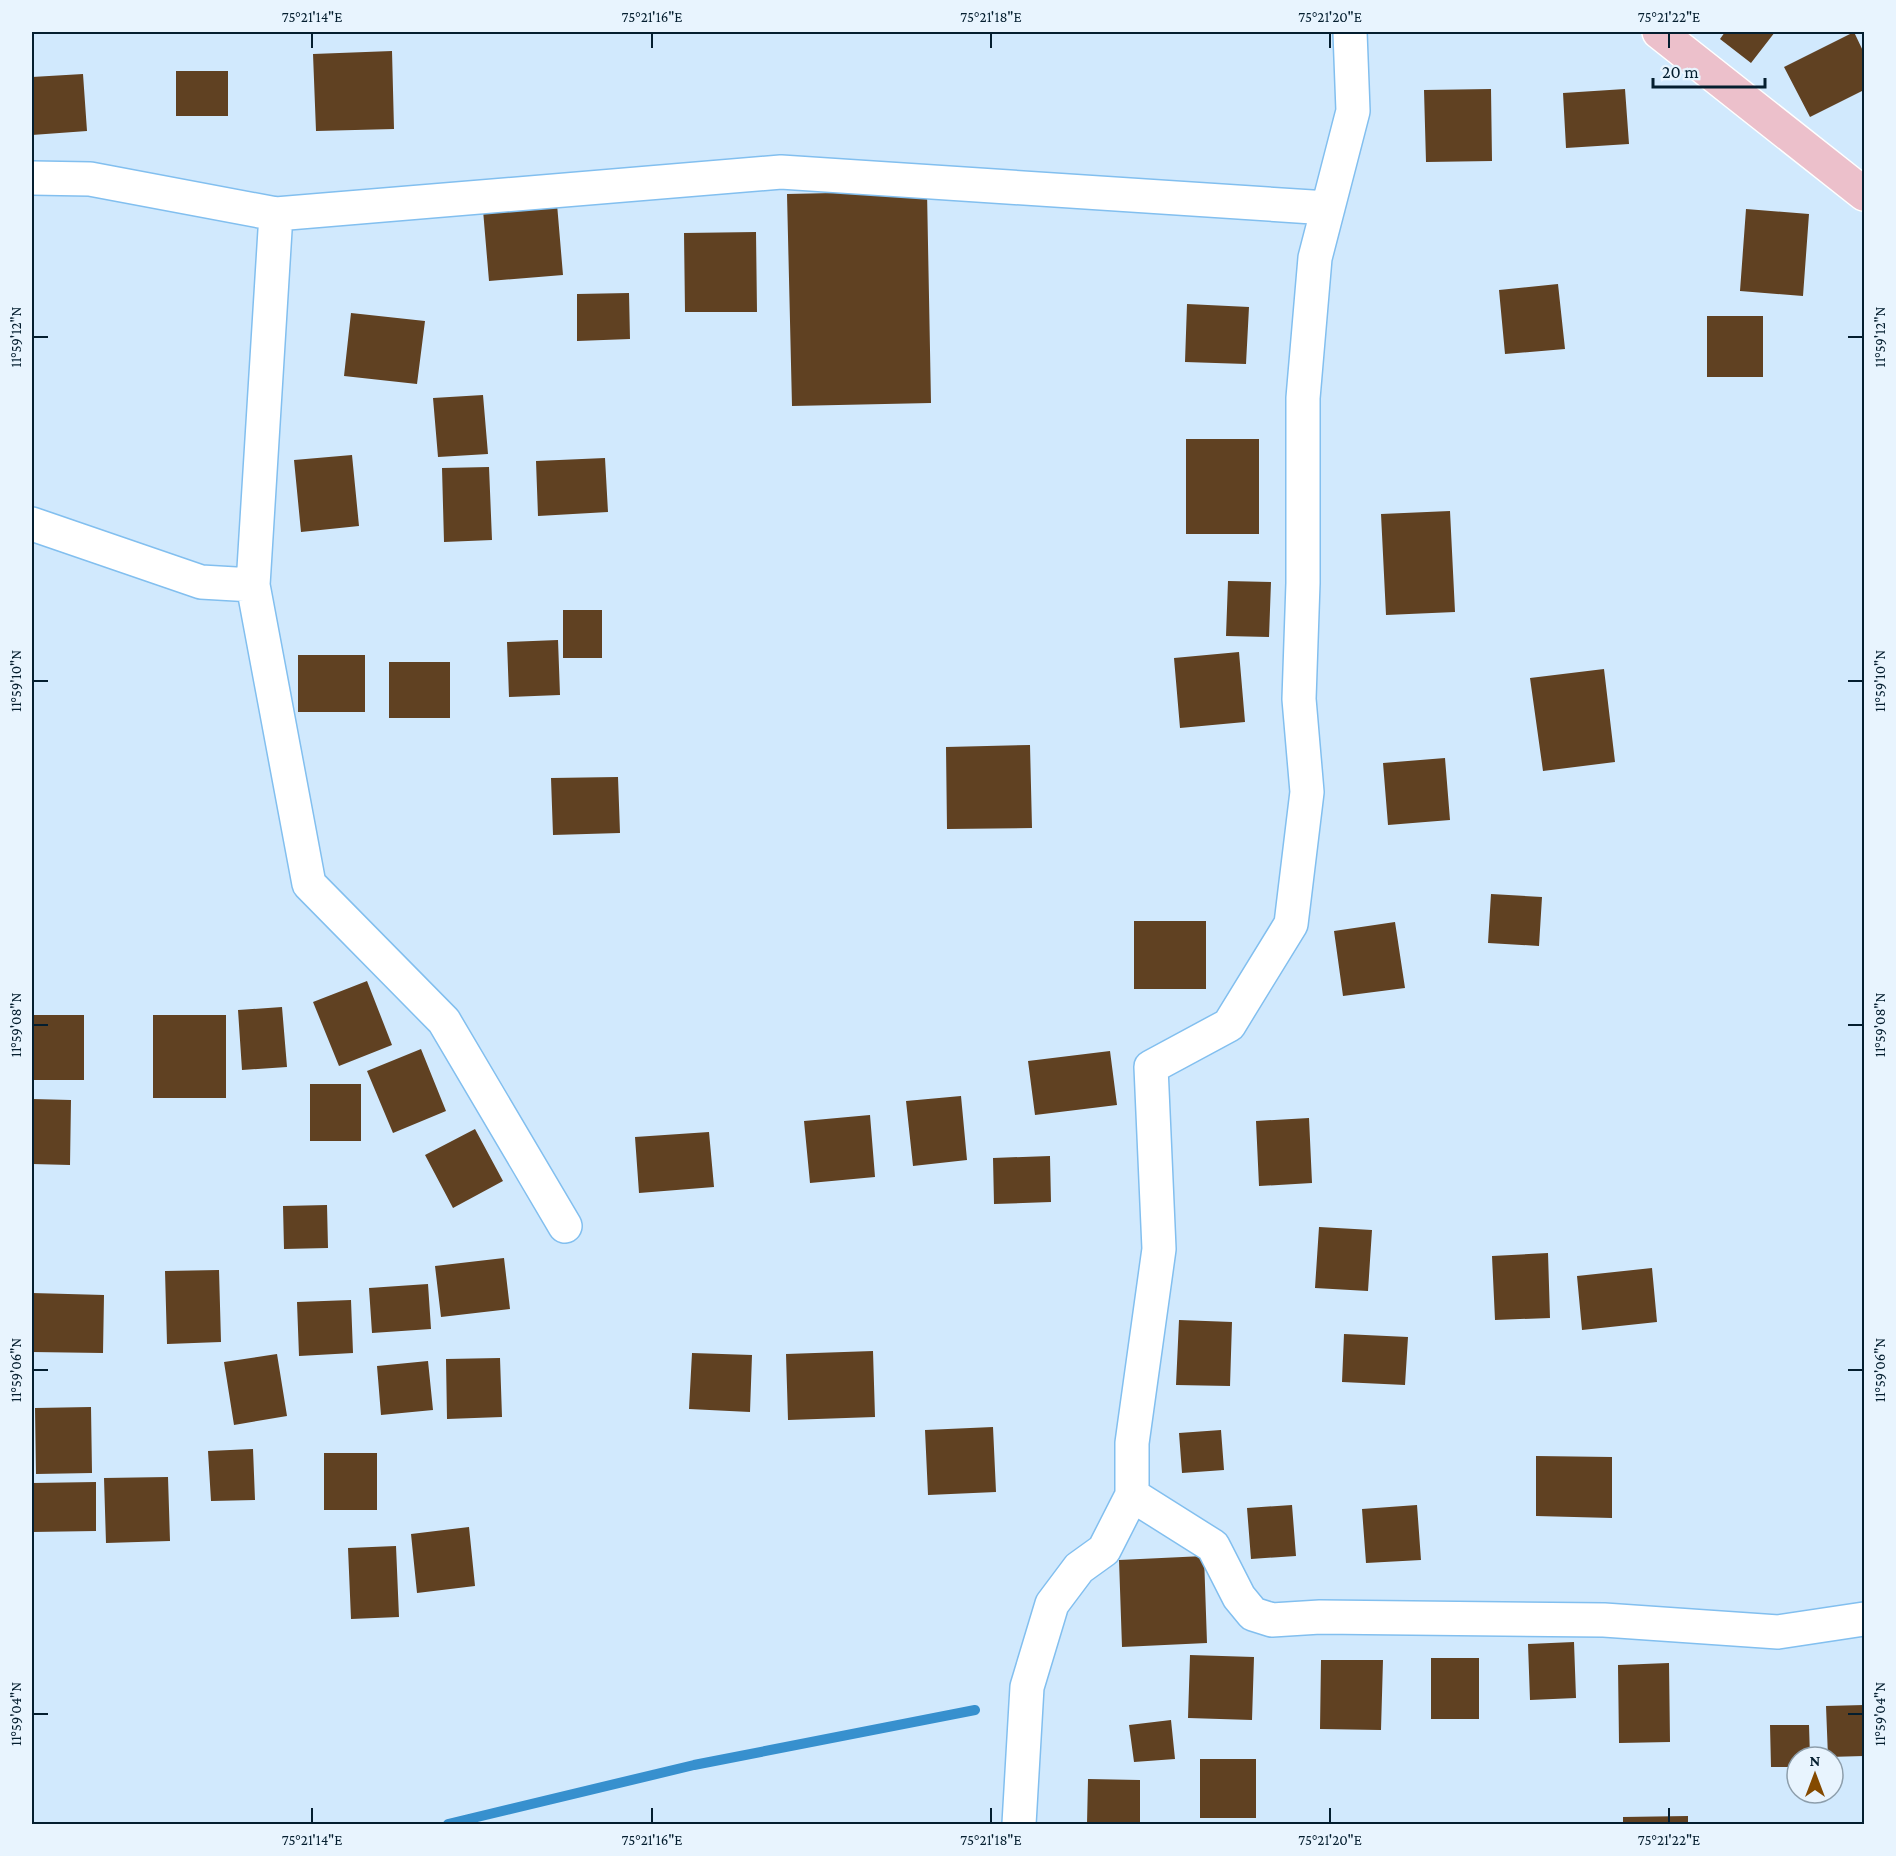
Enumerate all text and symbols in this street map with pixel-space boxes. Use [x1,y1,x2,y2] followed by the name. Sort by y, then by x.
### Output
[282,9,342,25] text: 75°21'14"E
[622,9,682,25] text: 75°21'16"E
[960,9,1022,25] text: 75°21'18"E
[1298,9,1362,25] text: 75°21'20"E
[1638,9,1700,25] text: 75°21'22"E
[1653,51,1766,89] scale bar
[1662,62,1699,82] text: 20 m
[8,306,24,367] text: 11°59'12"N
[1872,306,1888,367] text: 11°59'12"N
[8,650,24,712] text: 11°59'10"N
[1872,650,1888,712] text: 11°59'10"N
[8,993,24,1057] text: 11°59'08"N
[1872,993,1888,1057] text: 11°59'08"N
[8,1338,24,1402] text: 11°59'06"N
[1872,1338,1888,1402] text: 11°59'06"N
[8,1682,24,1746] text: 11°59'04"N
[1872,1682,1888,1746] text: 11°59'04"N
[1785,1745,1845,1805] north arrow
[1810,1752,1821,1769] text: N
[282,1832,342,1848] text: 75°21'14"E
[622,1832,682,1848] text: 75°21'16"E
[960,1832,1022,1848] text: 75°21'18"E
[1298,1832,1362,1848] text: 75°21'20"E
[1638,1832,1700,1848] text: 75°21'22"E

